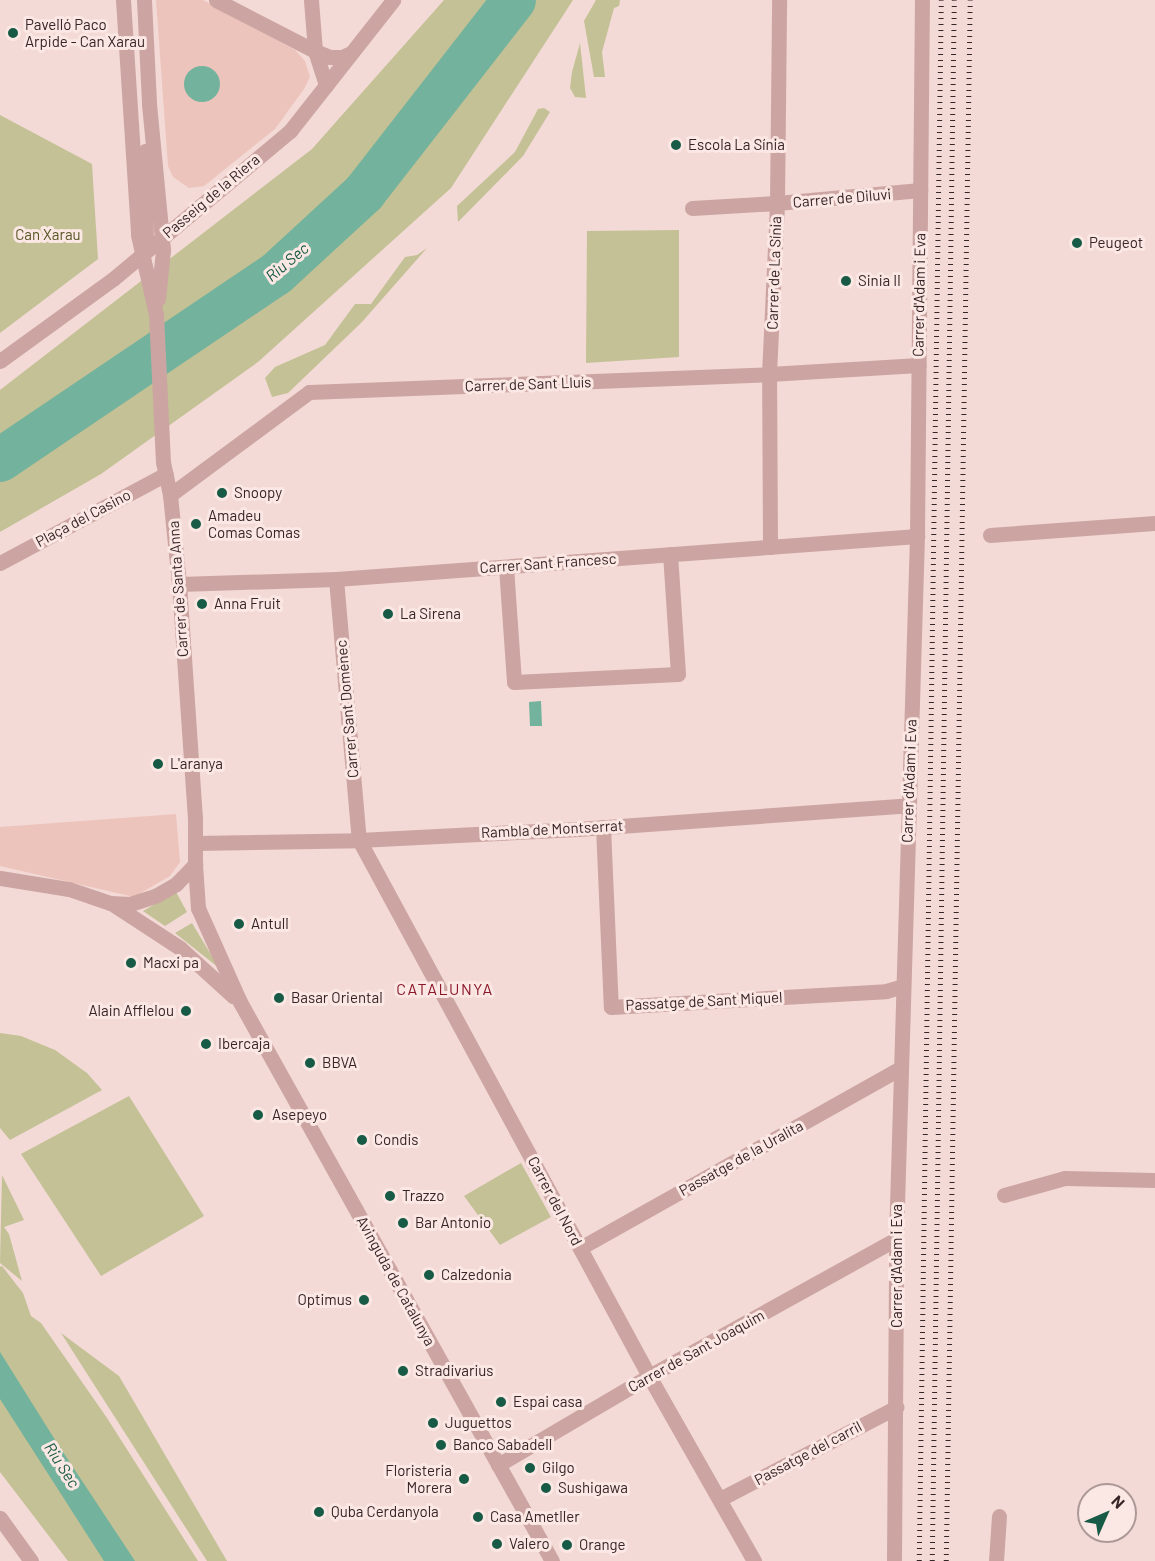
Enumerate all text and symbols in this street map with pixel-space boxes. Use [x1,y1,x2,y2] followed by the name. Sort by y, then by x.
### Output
[25,15,145,50] place label: Pavelló Paco Arpide - Can Xarau
[6,26,20,40] marker: Pavelló Paco Arpide - Can Xarau
[688,136,785,154] place label: Escola La Sínia
[669,138,683,152] marker: Escola La Sínia
[159,150,263,242] street label: Passeig de la Riera
[792,185,892,211] street label: Carrer de Diluvi
[763,216,785,330] street label: Carrer de La Sínia
[15,226,81,244] park label: Can Xarau
[909,233,929,357] street label: Carrer d'Adam i Eva
[1089,234,1143,252] place label: Peugeot
[1070,236,1084,250] marker: Peugeot
[262,238,312,286] water label: Riu Sec
[858,272,901,290] place label: Sinia II
[839,274,853,288] marker: Sinia II
[464,373,592,395] street label: Carrer de Sant Lluís
[234,484,282,502] place label: Snoopy
[32,485,134,551] street label: Plaça del Casino
[215,486,229,500] marker: Snoopy
[208,506,300,541] place label: Amadeu Comas Comas
[189,517,203,531] marker: Amadeu Comas Comas
[164,520,192,658] street label: Carrer de Santa Anna
[479,549,617,577] street label: Carrer Sant Francesc
[214,595,281,613] place label: Anna Fruit
[195,597,209,611] marker: Anna Fruit
[400,605,461,623] place label: La Sirena
[381,607,395,621] marker: La Sirena
[332,639,362,779] street label: Carrer Sant Domènec
[898,719,920,843] street label: Carrer d'Adam i Eva
[170,755,223,773] place label: L'aranya
[151,757,165,771] marker: L'aranya
[480,816,624,842] street label: Rambla de Montserrat
[251,915,289,933] place label: Antull
[232,917,246,931] marker: Antull
[143,954,199,972] place label: Macxi pa
[124,956,138,970] marker: Macxi pa
[396,979,494,999] district label: CATALUNYA
[625,988,783,1014] street label: Passatge de Sant Miquel
[291,989,383,1007] place label: Basar Oriental
[272,991,286,1005] marker: Basar Oriental
[89,1002,174,1020] place label: Alain Afflelou
[179,1004,193,1018] marker: Alain Afflelou
[218,1035,270,1053] place label: Ibercaja
[199,1037,213,1051] marker: Ibercaja
[322,1054,357,1072] place label: BBVA
[303,1056,317,1070] marker: BBVA
[249,1106,267,1124] marker: Asepeyo
[272,1106,327,1124] place label: Asepeyo
[676,1116,806,1200] street label: Passatge de la Uralita
[374,1131,418,1149] place label: Condis
[355,1133,369,1147] marker: Condis
[524,1153,586,1249] street label: Carrer del Nord
[402,1187,444,1205] place label: Trazzo
[383,1189,397,1203] marker: Trazzo
[888,1204,906,1328] street label: Carrer d'Adam i Eva
[353,1213,439,1349] street label: Avinguda de Catalunya
[415,1214,491,1232] place label: Bar Antonio
[396,1216,410,1230] marker: Bar Antonio
[441,1266,512,1284] place label: Calzedonia
[422,1268,436,1282] marker: Calzedonia
[297,1291,352,1309] place label: Optimus
[357,1293,371,1307] marker: Optimus
[625,1306,767,1396] street label: Carrer de Sant Joaquim
[415,1362,493,1380] place label: Stradivarius
[396,1364,410,1378] marker: Stradivarius
[513,1393,582,1411] place label: Espai casa
[494,1395,508,1409] marker: Espai casa
[445,1414,512,1432] place label: Juguettos
[426,1416,440,1430] marker: Juguettos
[751,1417,865,1489] street label: Passatge del carril
[453,1436,552,1454] place label: Banco Sabadell
[434,1438,448,1452] marker: Banco Sabadell
[40,1439,84,1491] water label: Riu Sec
[542,1459,575,1477] place label: Gilgo
[385,1461,452,1496] place label: Floristeria Morera
[523,1461,537,1475] marker: Gilgo
[457,1472,471,1486] marker: Floristeria Morera
[558,1479,628,1497] place label: Sushigawa
[539,1481,553,1495] marker: Sushigawa
[1077,1483,1137,1543] north arrow
[1108,1491,1129,1512] text: N
[331,1503,439,1521] place label: Quba Cerdanyola
[312,1505,326,1519] marker: Quba Cerdanyola
[490,1508,580,1526] place label: Casa Ametller
[471,1510,485,1524] marker: Casa Ametller
[509,1535,550,1553] place label: Valero
[579,1536,626,1554] place label: Orange
[490,1537,504,1551] marker: Valero
[560,1538,574,1552] marker: Orange

